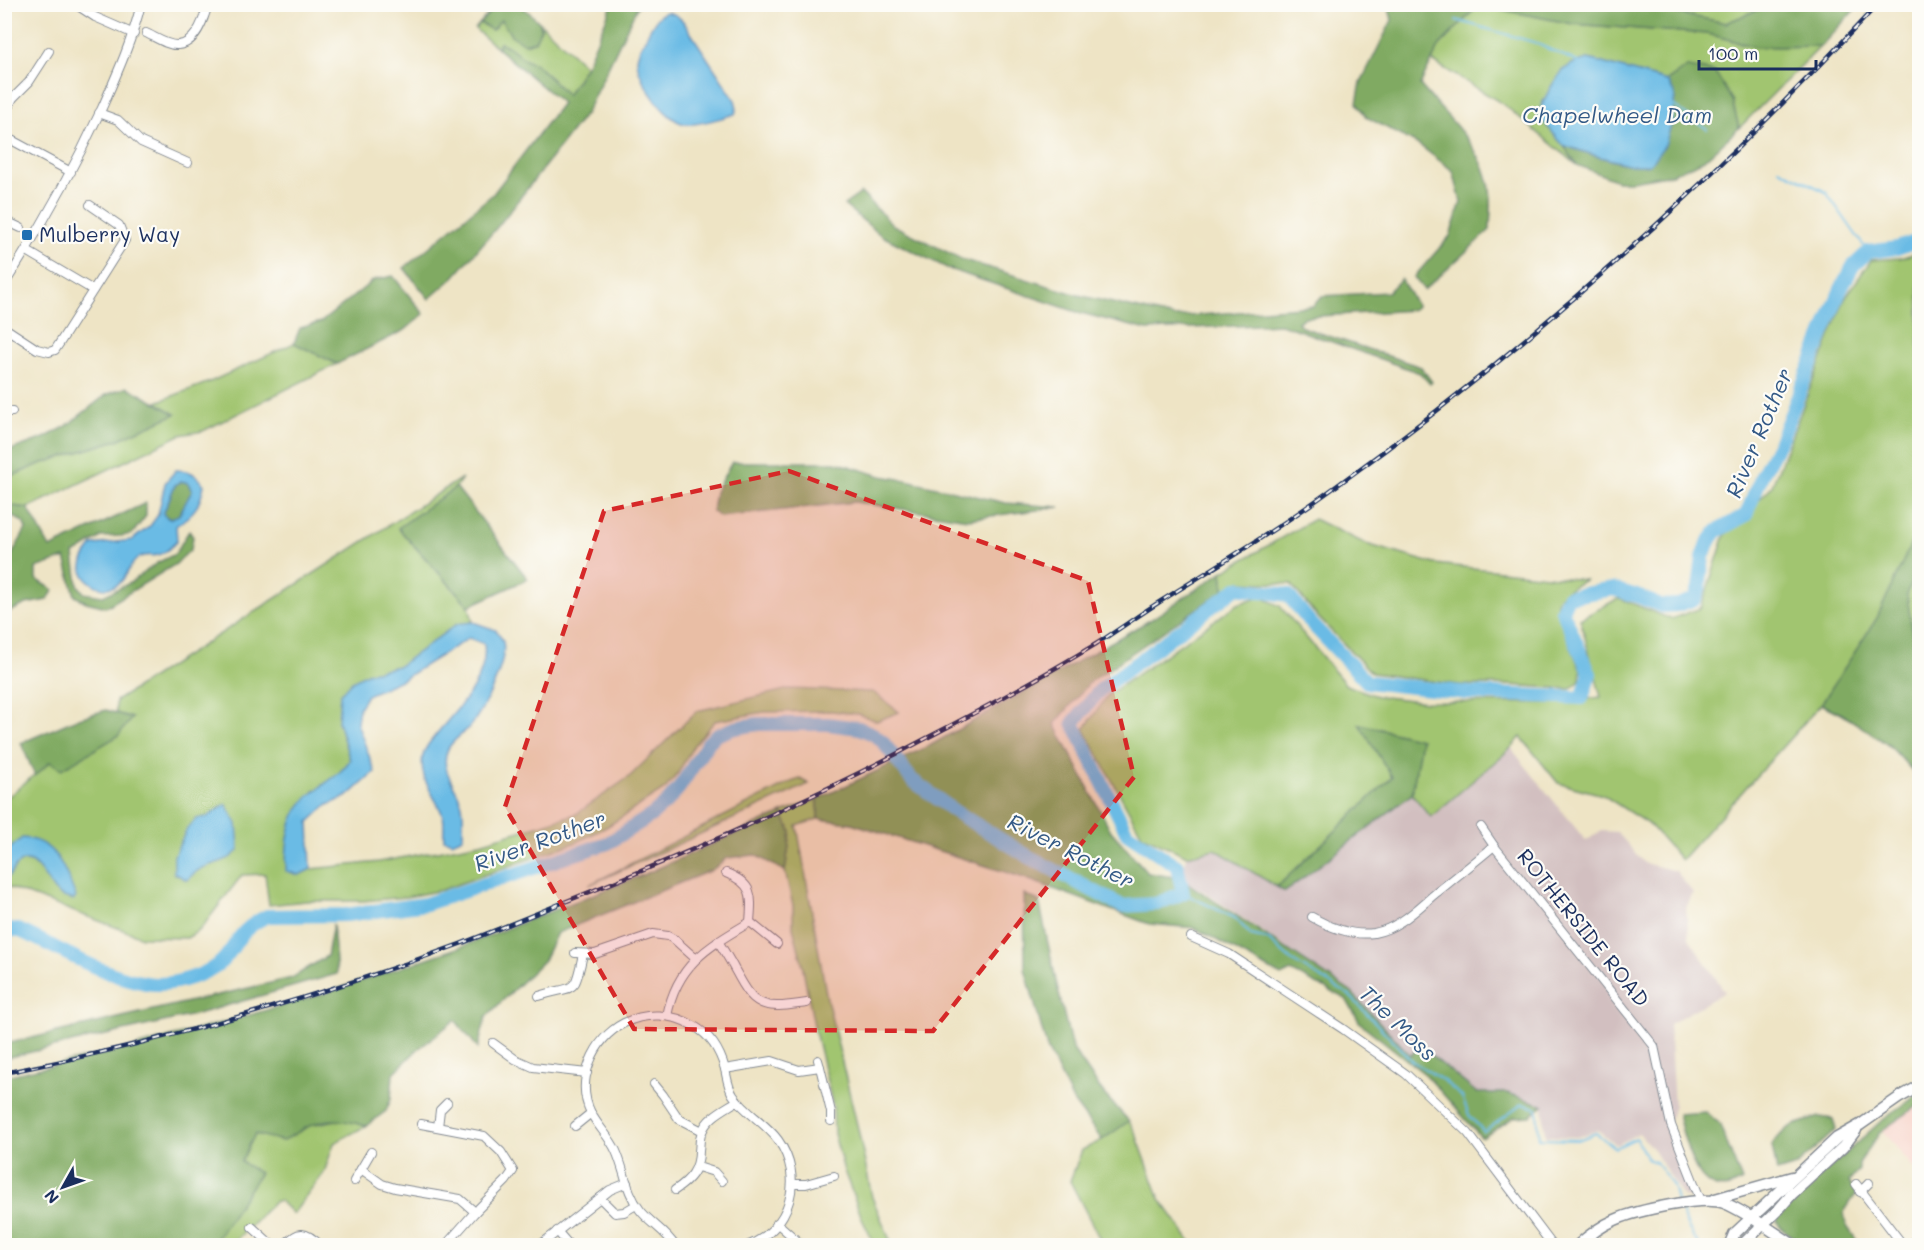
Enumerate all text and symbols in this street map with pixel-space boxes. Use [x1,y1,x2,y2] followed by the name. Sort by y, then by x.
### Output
[1699,33,1816,71] scale bar
[1708,41,1758,65] text: 100 m
[1522,100,1712,129] water label: Chapelwheel Dam
[39,220,180,247] place label: Mulberry Way
[20,228,34,242] marker: Mulberry Way
[1718,364,1799,502] water label: River Rother
[470,803,610,878] water label: River Rother
[1003,806,1139,895] water label: River Rother
[1512,843,1656,1012] street label: ROTHERSIDE ROAD
[1353,978,1443,1067] water label: The Moss
[33,1157,93,1217] north arrow
[39,1186,63,1208] text: N

